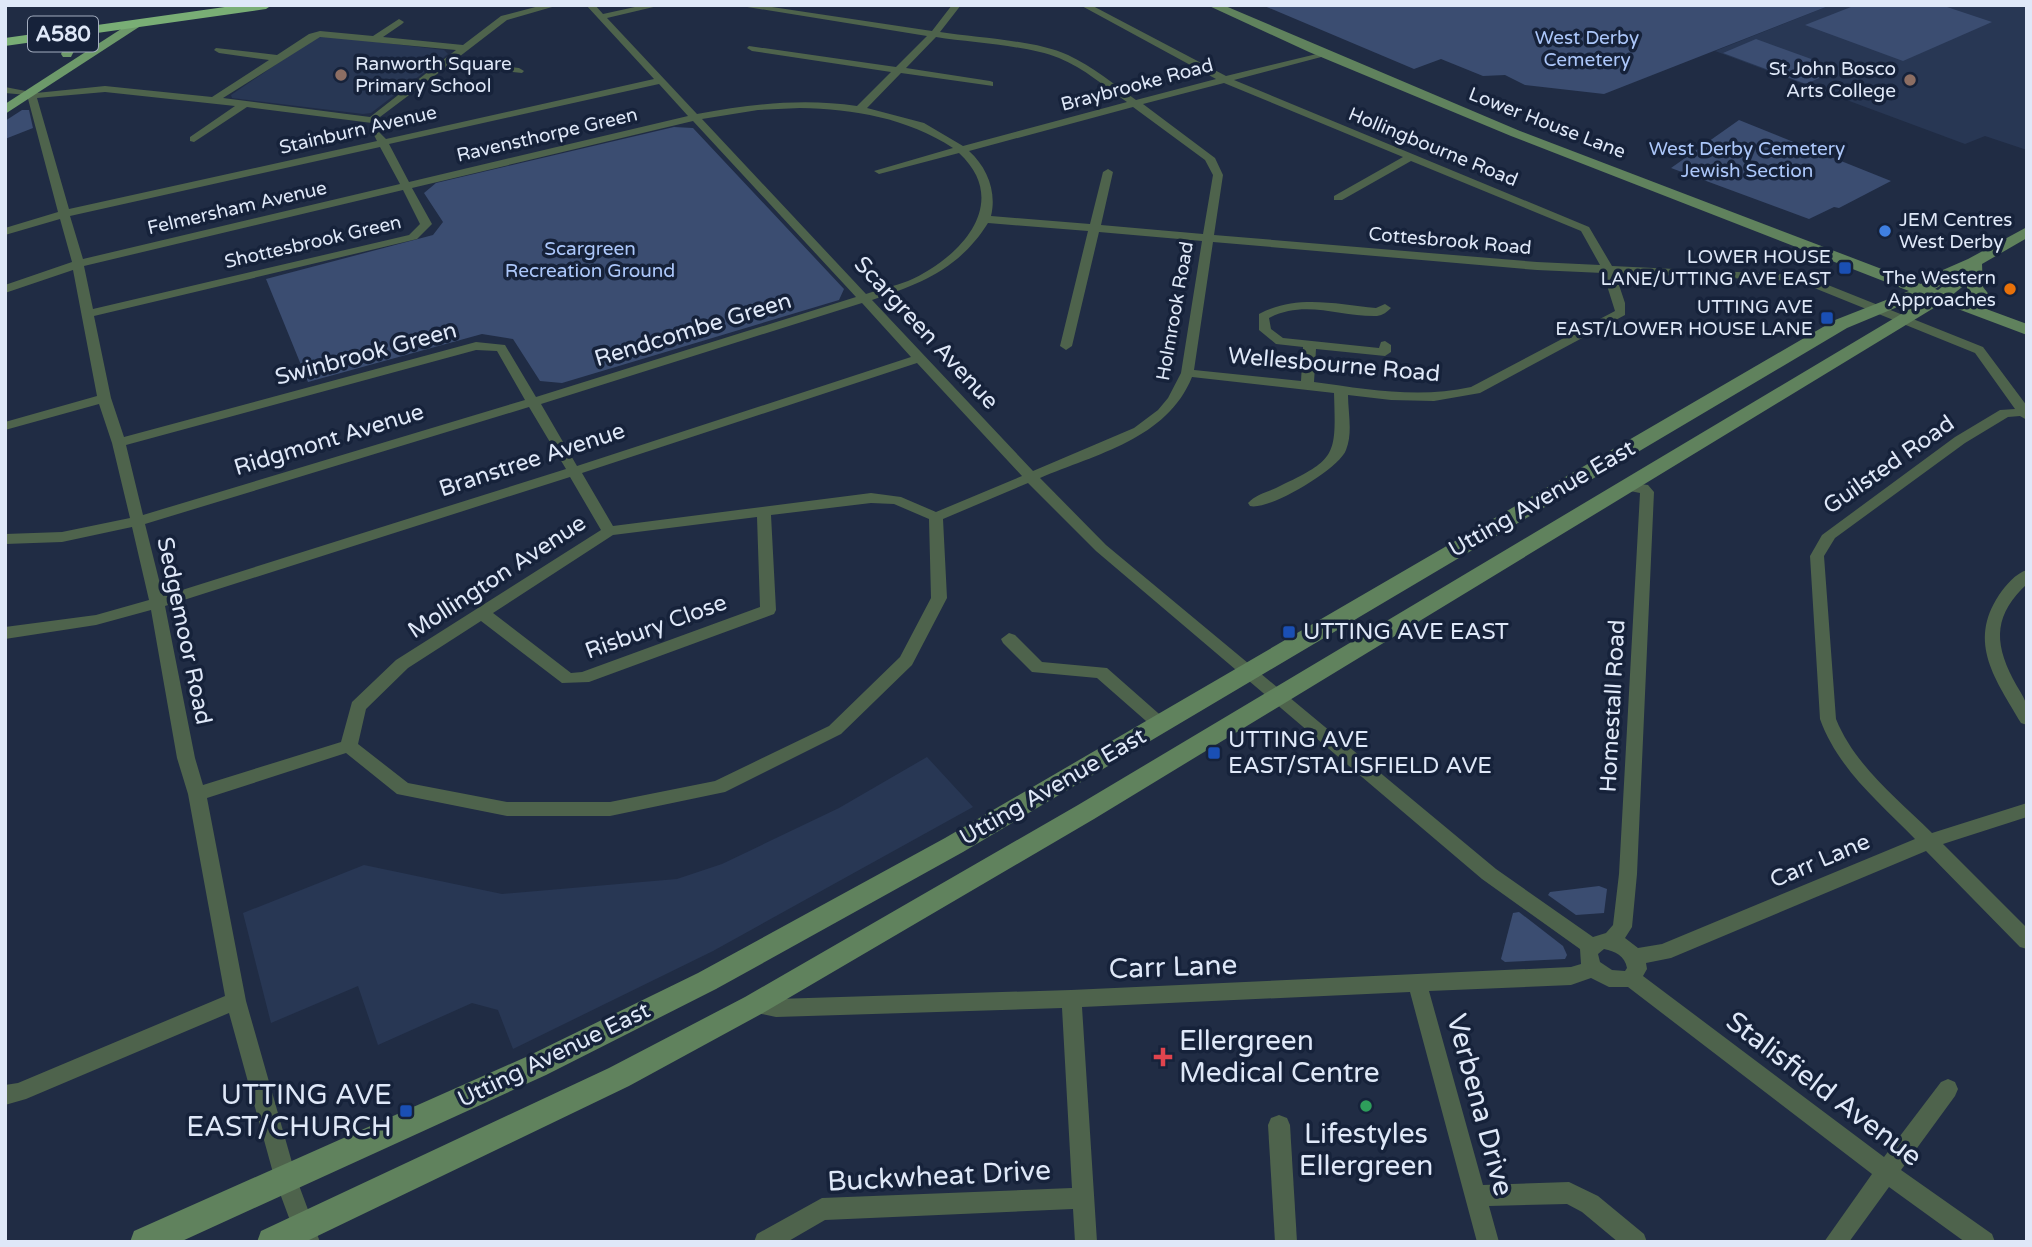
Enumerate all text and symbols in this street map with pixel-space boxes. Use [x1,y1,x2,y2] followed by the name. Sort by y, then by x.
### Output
[28,16,98,52] road number: A580
[1535,27,1639,71] park label: West Derby Cemetery
[355,53,512,97] place label: Ranworth Square Primary School
[1058,54,1216,116] street label: Braybrooke Road
[1769,58,1896,102] place label: St John Bosco Arts College
[333,67,349,83] marker: Ranworth Square Primary School
[1902,72,1918,88] marker: St John Bosco Arts College
[1465,83,1629,163] street label: Lower House Lane
[277,101,439,159] street label: Stainburn Avenue
[454,103,640,167] street label: Ravensthorpe Green
[1345,103,1521,191] street label: Hollingbourne Road
[1649,138,1845,182] park label: West Derby Cemetery Jewish Section
[145,177,329,239] street label: Felmersham Avenue
[1899,209,2012,253] place label: JEM Centres West Derby
[222,211,404,273] street label: Shottesbrook Green
[1367,223,1533,259] street label: Cottesbrook Road
[1877,223,1893,239] marker: JEM Centres West Derby
[505,238,675,282] park label: Scargreen Recreation Ground
[1152,240,1198,382] street label: Holmrook Road
[1600,246,1831,290] place label: LOWER HOUSE LANE/UTTING AVE EAST
[848,251,1004,415] street label: Scargreen Avenue
[1837,260,1853,276] marker: LOWER HOUSE LANE/UTTING AVE EAST
[1882,267,1996,311] place label: The Western Approaches
[2002,281,2018,297] marker: The Western Approaches
[591,287,795,373] street label: Rendcombe Green
[1555,296,1813,340] place label: UTTING AVE EAST/LOWER HOUSE LANE
[1819,310,1835,326] marker: UTTING AVE EAST/LOWER HOUSE LANE
[272,316,460,392] street label: Swinbrook Green
[1227,342,1441,388] street label: Wellesbourne Road
[231,398,427,482] street label: Ridgmont Avenue
[1818,409,1960,521] street label: Guilsted Road
[435,417,629,503] street label: Branstree Avenue
[1444,434,1640,564] street label: Utting Avenue East
[403,509,591,645] street label: Mollington Avenue
[150,535,218,727] street label: Sedgemoor Road
[581,588,731,666] street label: Risbury Close
[1303,618,1509,646] place label: UTTING AVE EAST
[1594,619,1632,793] street label: Homestall Road
[1281,624,1297,640] marker: UTTING AVE EAST
[955,722,1151,852] street label: Utting Avenue East
[1228,726,1492,780] place label: UTTING AVE EAST/STALISFIELD AVE
[1206,745,1222,761] marker: UTTING AVE EAST/STALISFIELD AVE
[1766,827,1874,895] street label: Carr Lane
[1108,948,1238,986] street label: Carr Lane
[453,996,655,1114] street label: Utting Avenue East
[1719,1004,1929,1174] street label: Stalisfield Avenue
[1439,1010,1521,1200] street label: Verbena Drive
[1179,1024,1379,1090] place label: Ellergreen Medical Centre
[1153,1047,1173,1067] marker: Ellergreen Medical Centre
[186,1078,392,1144] place label: UTTING AVE EAST/CHURCH
[1358,1098,1374,1114] marker: Lifestyles Ellergreen
[398,1103,414,1119] marker: UTTING AVE EAST/CHURCH
[1299,1117,1433,1183] place label: Lifestyles Ellergreen
[826,1153,1052,1199] street label: Buckwheat Drive

